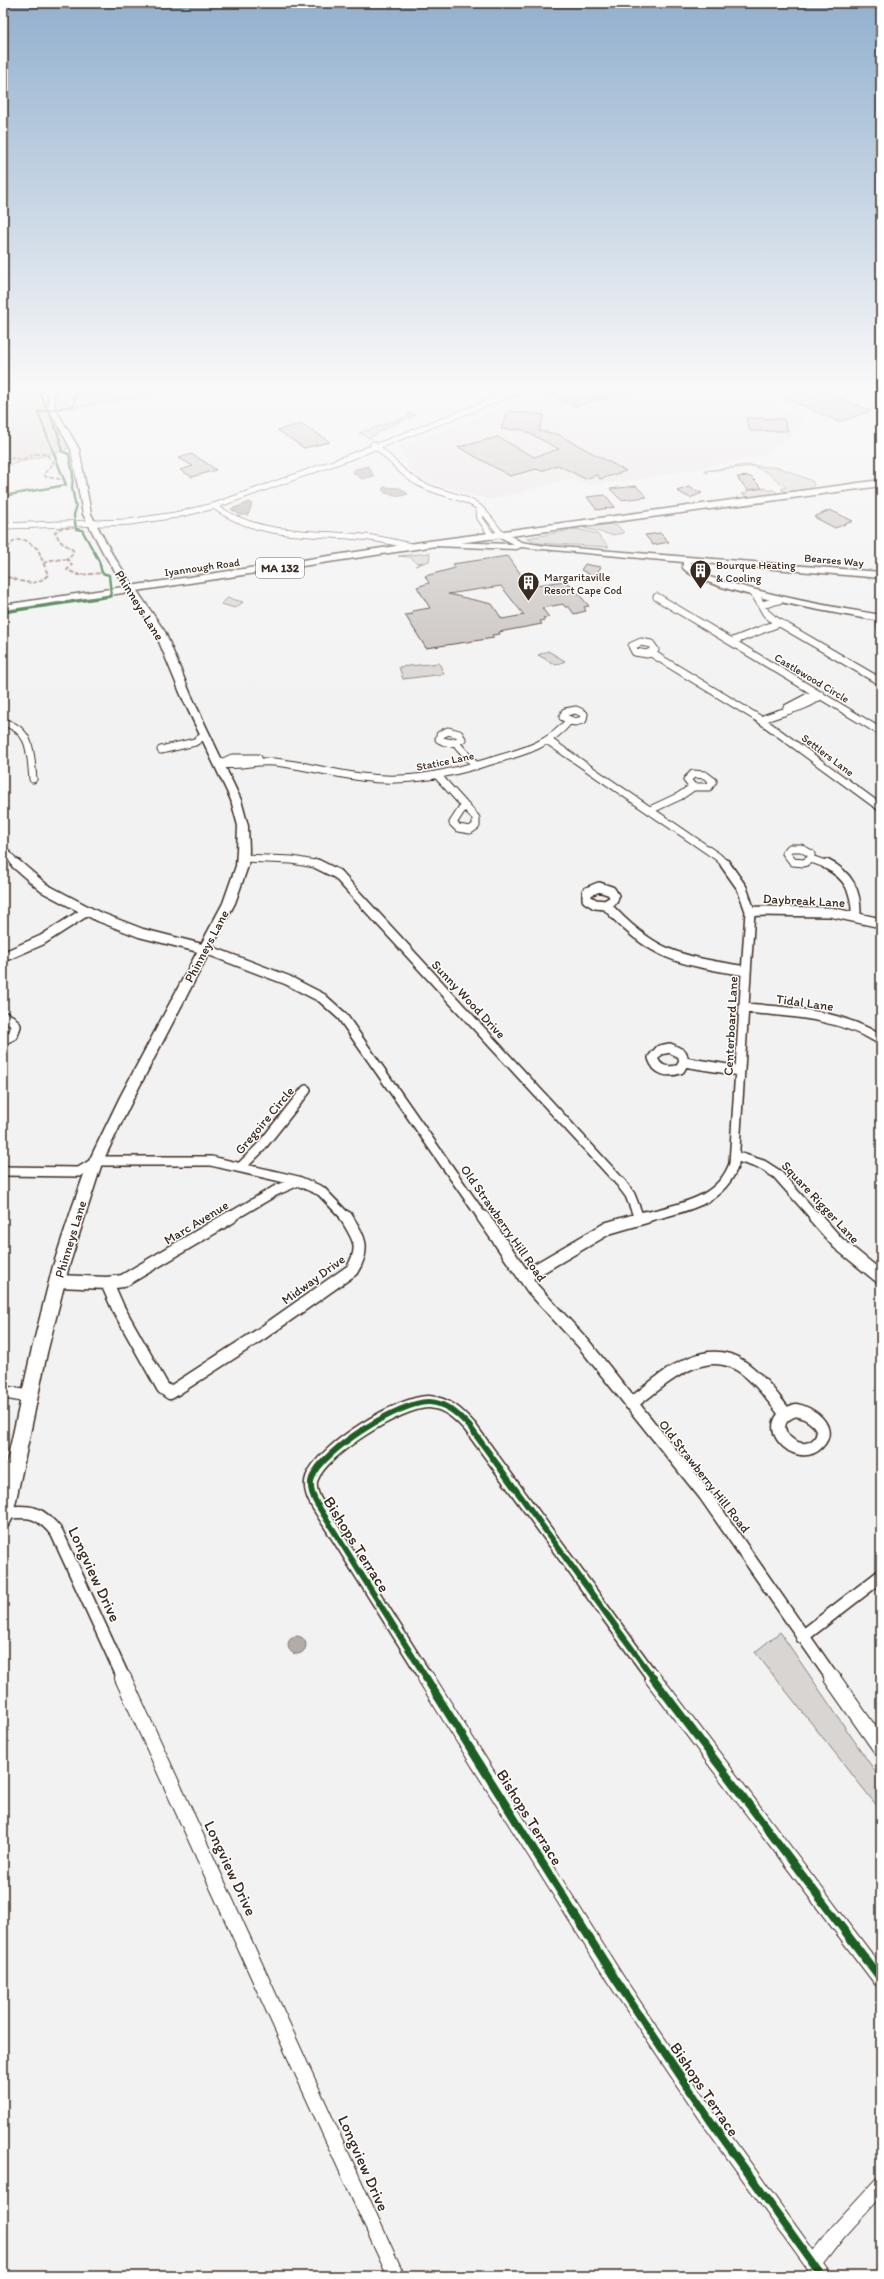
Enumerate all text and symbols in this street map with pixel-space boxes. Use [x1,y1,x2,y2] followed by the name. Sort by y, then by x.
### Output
[804,551,864,570] street label: Bearses Way
[163,556,241,579] street label: Iyannough Road
[256,558,304,578] road number: MA 132
[688,558,714,591] building icon: Bourque Heating & Cooling
[716,559,796,585] place label: Bourque Heating & Cooling
[112,567,167,643] street label: Phinneys Lane
[515,570,541,603] building icon: Margaritaville Resort Cape Cod
[544,571,622,597] place label: Margaritaville Resort Cape Cod
[772,651,852,706] street label: Castlewood Circle
[799,732,856,779] street label: Settlers Lane
[415,749,475,774] street label: Statice Lane
[762,891,845,910] street label: Daybreak Lane
[181,907,232,985] street label: Phinneys Lane
[429,957,509,1041] street label: Sunny Wood Drive
[720,976,741,1076] street label: Centerboard Lane
[775,991,835,1014] street label: Tidal Lane
[232,1083,297,1157] street label: Gregoire Circle
[779,1158,863,1247] street label: Square Rigger Lane
[458,1162,550,1284] street label: Old Strawberry Hill Road
[161,1197,231,1247] street label: Marc Avenue
[52,1199,89,1280] street label: Phinneys Lane
[279,1251,348,1307] street label: Midway Drive
[656,1417,753,1536] street label: Old Strawberry Hill Road
[319,1493,394,1596] street label: Bishops Terrace
[64,1524,125,1625] street label: Longview Drive
[492,1766,567,1869] street label: Bishops Terrace
[200,1818,261,1919] street label: Longview Drive
[666,2039,743,2140] street label: Bishops Terrace
[334,2112,393,2214] street label: Longview Drive

